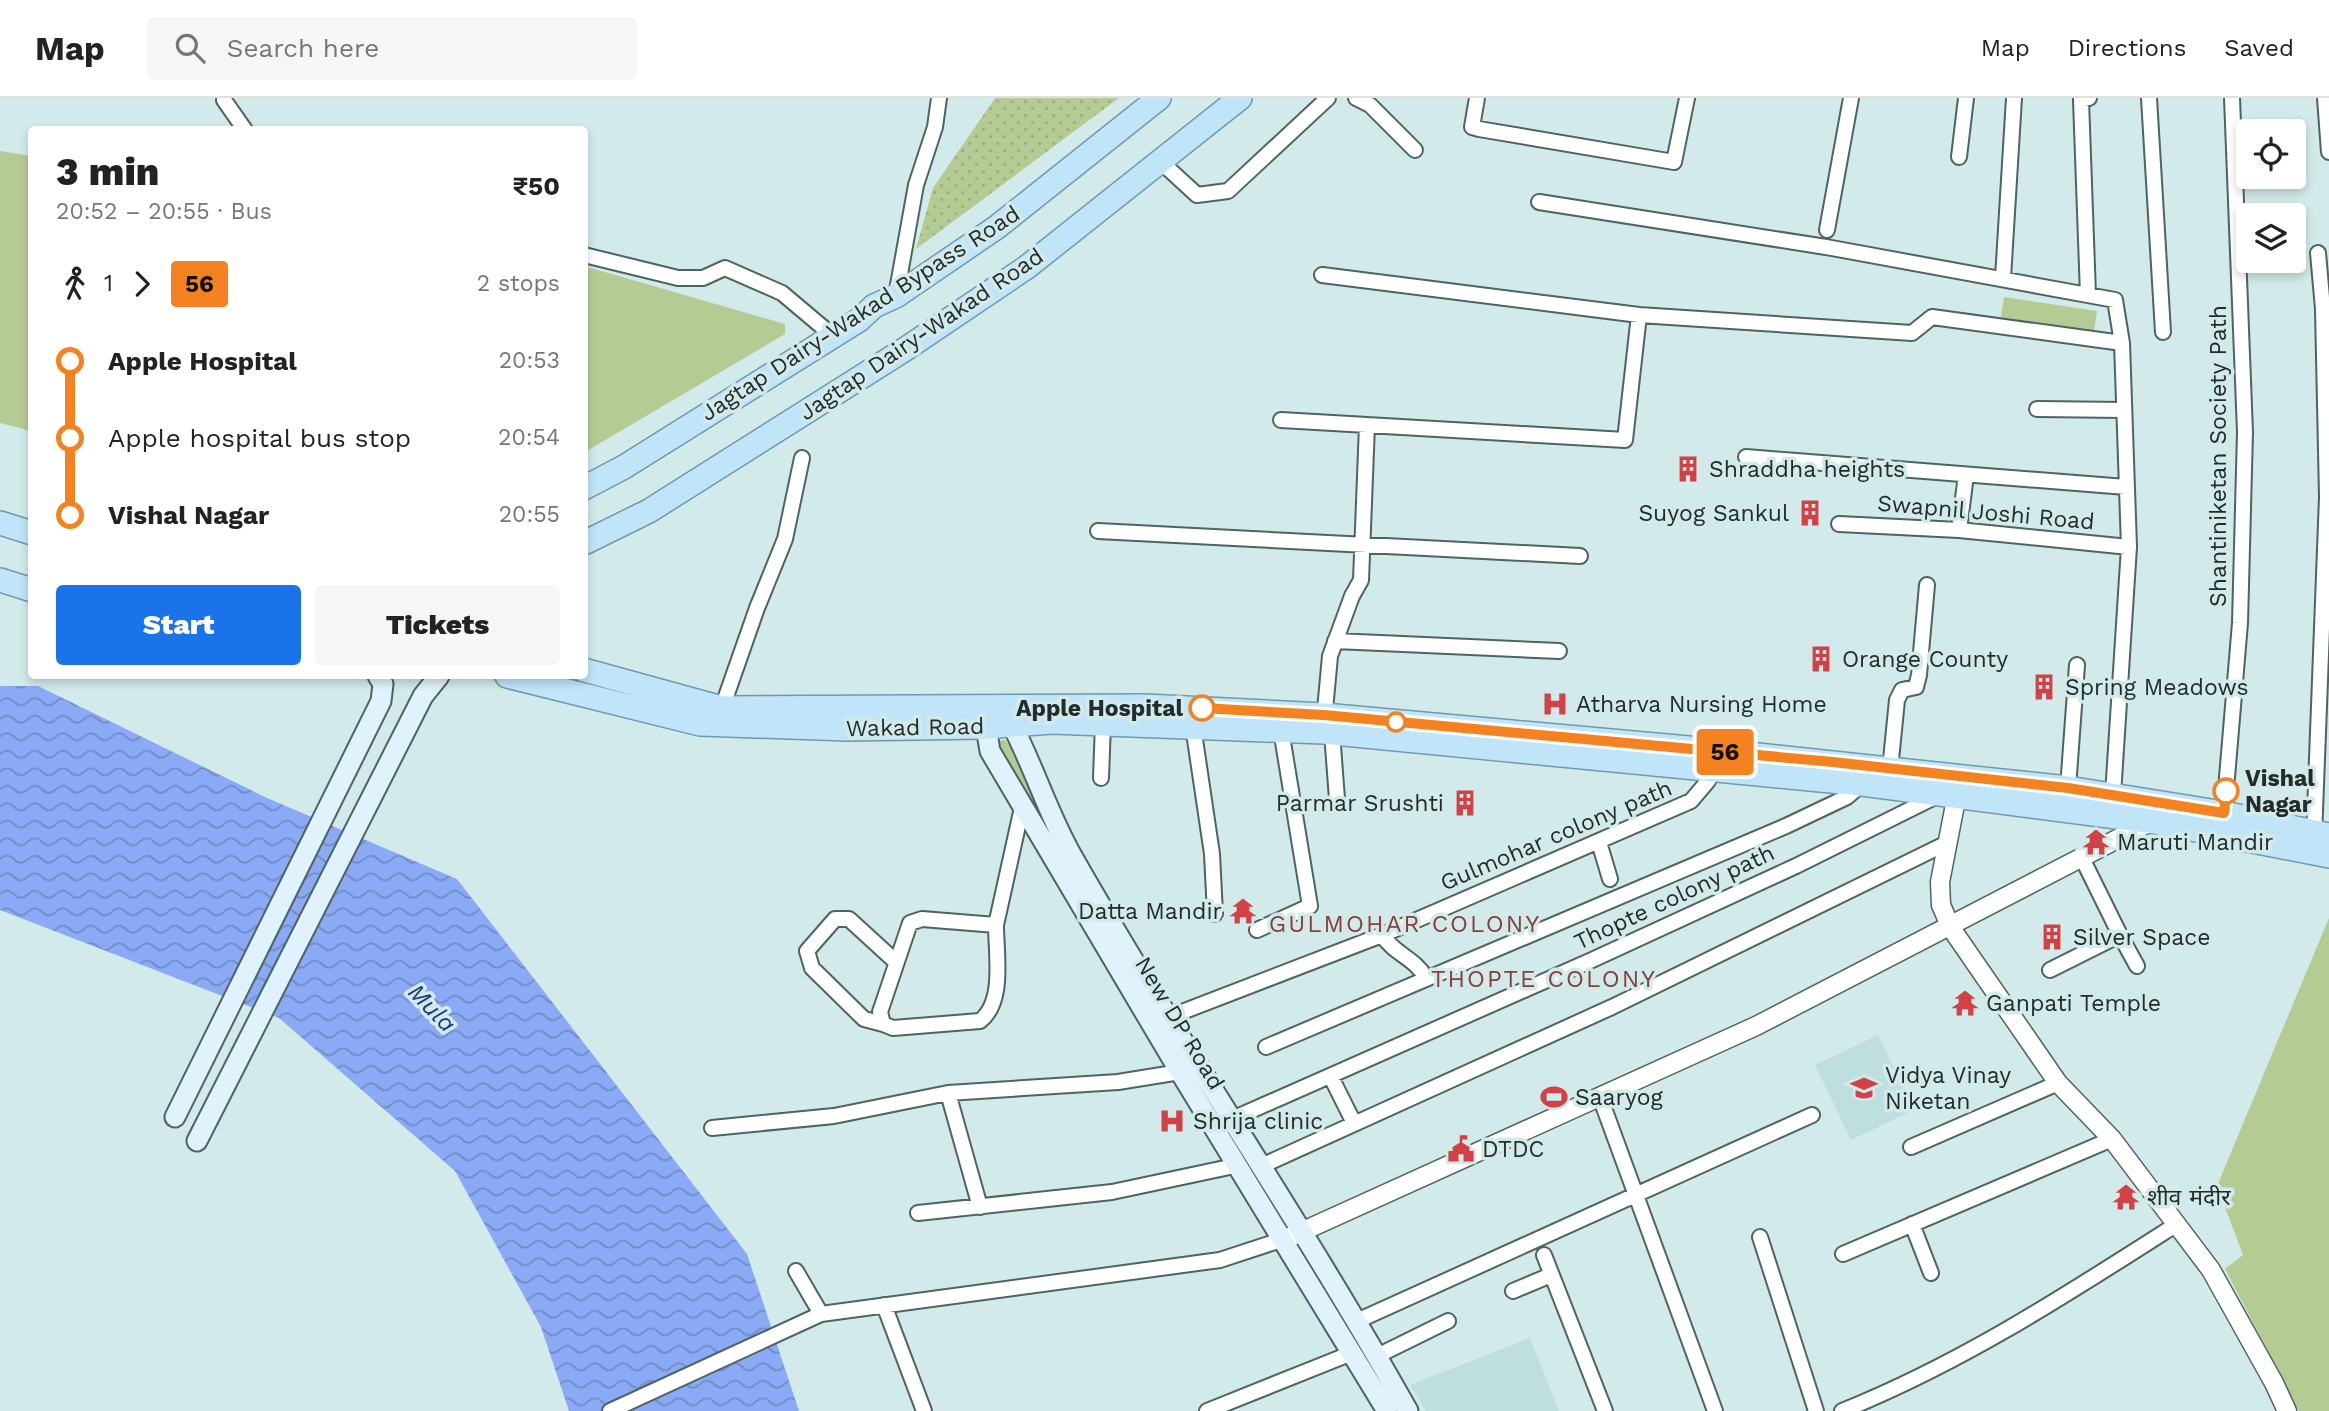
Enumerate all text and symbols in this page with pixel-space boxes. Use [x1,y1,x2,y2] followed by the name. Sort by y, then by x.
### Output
[147,17,637,80] search box
[35,29,105,68] text: Map
[171,29,209,67] icon: search
[227,33,379,63] text: Search here
[1981,34,2030,62] text: Map
[2068,34,2186,62] text: Directions
[2224,34,2294,62] text: Saved
[2236,119,2306,273] map controls
[2236,119,2306,189] button: locate
[56,150,159,194] text: 3 min
[512,171,560,201] text: ₹50
[56,198,272,225] text: 20:52 – 20:55 · Bus
[696,200,1025,427] street label: Jagtap Dairy-Wakad Bypass Road
[2236,203,2306,273] button: layers
[794,243,1048,426] street label: Jagtap Dairy-Wakad Road
[56,265,94,303] icon: walk
[123,265,161,303] icon: forward
[104,270,113,297] text: 1
[185,270,214,298] text: 56
[477,270,560,297] text: 2 stops
[2205,305,2232,607] street label: Shantiniketan Society Path
[108,346,297,376] text: Apple Hospital
[499,347,560,374] text: 20:53
[108,423,411,453] text: Apple hospital bus stop
[498,424,560,451] text: 20:54
[1673,454,1703,484] building icon: Shraddha heights
[1709,456,1905,483] place label: Shraddha heights
[1876,490,2096,535] street label: Swapnil Joshi Road
[1795,498,1825,528] building icon: Suyog Sankul
[108,500,269,530] text: Vishal Nagar
[1638,500,1789,527] place label: Suyog Sankul
[499,501,560,528] text: 20:55
[56,585,301,665] button: Start
[315,585,560,665] button: Tickets
[1806,644,1836,674] building icon: Orange County
[1842,646,2008,673] place label: Orange County
[2029,672,2059,702] building icon: Spring Meadows
[2065,674,2249,701] place label: Spring Meadows
[1540,689,1570,719] hospital icon: Atharva Nursing Home
[1576,691,1827,718] place label: Atharva Nursing Home
[1016,695,1183,722] place label: Apple Hospital
[1189,695,1215,721] marker: Apple Hospital
[1386,712,1406,732] unlabelled marker
[846,713,984,742] street label: Wakad Road
[1694,729,1756,775] line badge: 56
[1711,738,1739,766] text: 56
[2245,765,2315,818] place label: Vishal Nagar
[1436,774,1676,897] street label: Gulmohar colony path
[2213,778,2239,804] marker: Vishal Nagar
[1450,788,1480,818] building icon: Parmar Srushti
[1276,790,1444,817] place label: Parmar Srushti
[2081,827,2111,857] temple icon: Maruti Mandir
[2117,829,2273,856] place label: Maruti Mandir
[1570,839,1779,956] street label: Thopte colony path
[1228,896,1258,926] temple icon: Datta Mandir
[1078,898,1222,925] place label: Datta Mandir
[1269,910,1541,938] district label: GULMOHAR COLONY
[2037,922,2067,952] building icon: Silver Space
[2073,924,2210,951] place label: Silver Space
[1129,952,1230,1095] street label: New DP Road
[1431,965,1657,993] district label: THOPTE COLONY
[402,978,462,1038] water label: Mula
[1950,988,1980,1018] temple icon: Ganpati Temple
[1986,990,2161,1017] place label: Ganpati Temple
[1885,1062,2011,1115] place label: Vidya Vinay Niketan
[1849,1073,1879,1103] school or university icon: Vidya Vinay Niketan
[1539,1082,1569,1112] sports icon: Saaryog
[1575,1084,1664,1111] place label: Saaryog
[1157,1106,1187,1136] hospital icon: Shrija clinic
[1193,1108,1323,1135] place label: Shrija clinic
[1446,1134,1476,1164] public building icon: DTDC
[1482,1136,1544,1163] place label: DTDC
[2111,1182,2141,1212] temple icon: शीव मंदीर
[2147,1184,2231,1211] place label: शीव मंदीर

